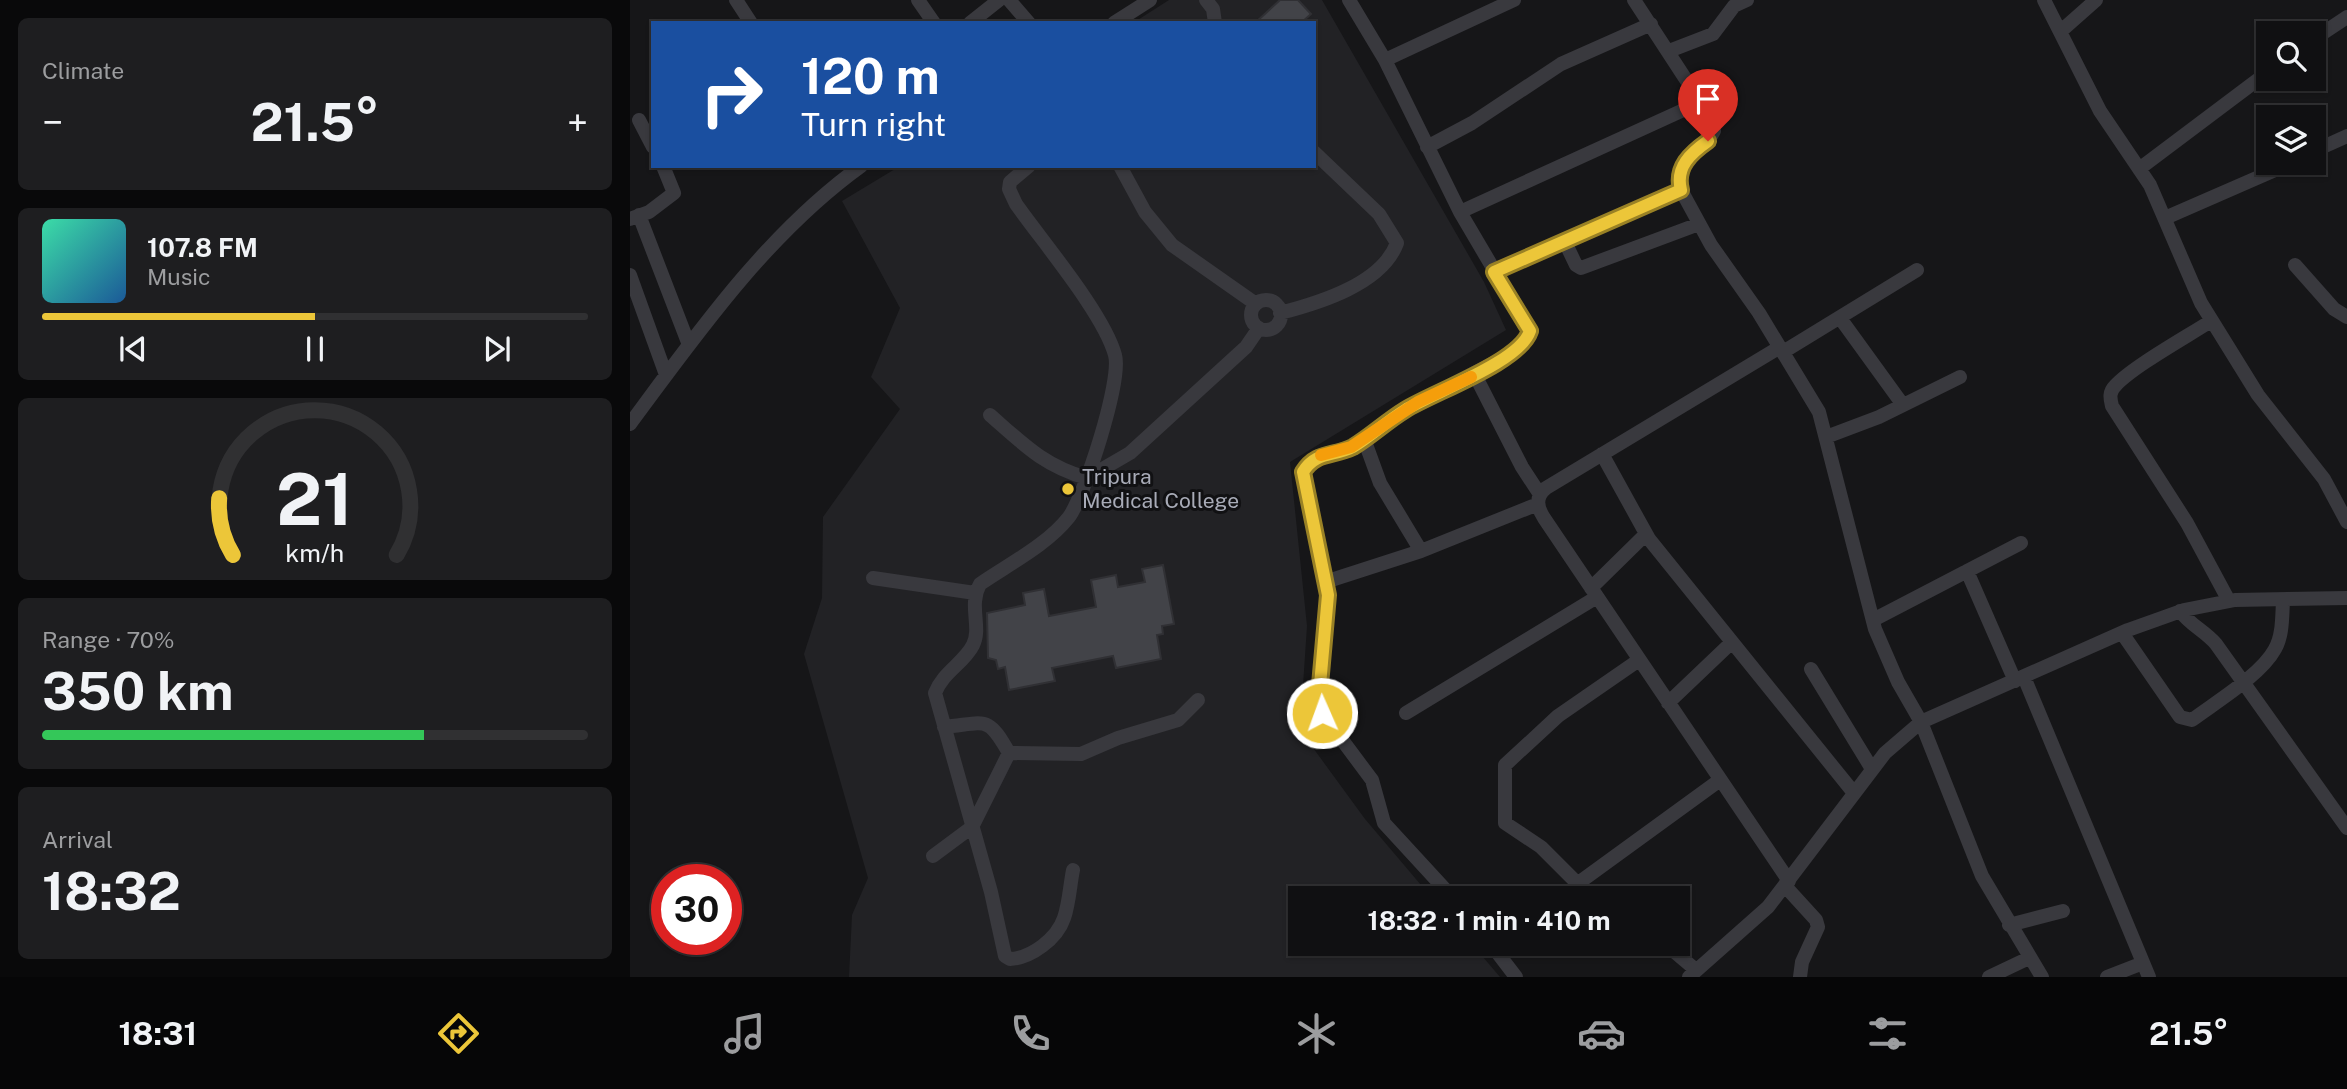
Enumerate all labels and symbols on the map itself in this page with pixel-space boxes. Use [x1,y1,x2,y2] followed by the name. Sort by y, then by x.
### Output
[1678,69,1738,141] pin
[1082,464,1239,513] place label: Tripura Medical College
[1060,481,1076,497] marker: Tripura Medical College
[1285,676,1359,750] position arrow
[651,864,742,955] speed limit sign: 30

